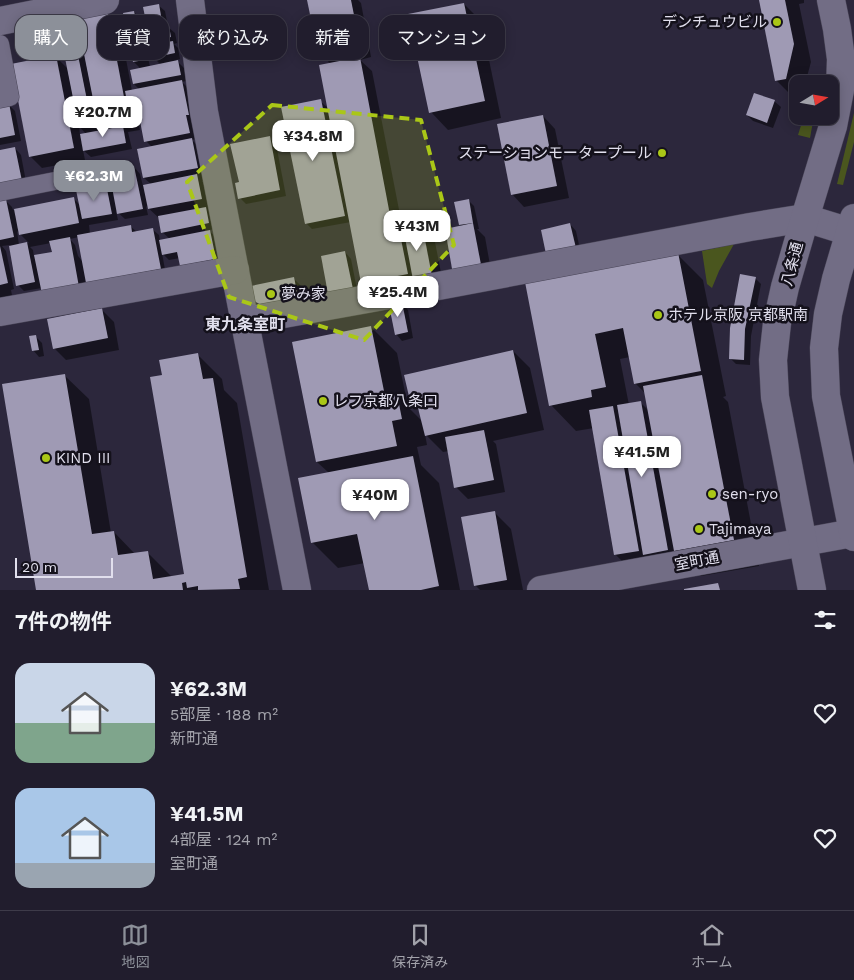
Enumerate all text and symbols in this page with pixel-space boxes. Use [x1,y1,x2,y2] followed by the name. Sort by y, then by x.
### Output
[662,13,767,31] place label: デンチュウビル
[15,15,87,60] chip: 購入
[97,15,169,60] chip: 賃貸
[179,15,287,60] chip: 絞り込み
[297,15,369,60] chip: 新着
[379,15,505,60] chip: マンション
[771,16,783,28] marker: デンチュウビル
[789,75,839,125] north arrow
[789,75,839,125] map controls
[62,96,144,138] pin: ¥20.7M
[74,102,132,121] text: ¥20.7M
[272,120,354,162] pin: ¥34.8M
[283,126,343,145] text: ¥34.8M
[458,144,652,162] place label: ステーションモータープール
[656,147,668,159] marker: ステーションモータープール
[53,160,135,202] pin: ¥62.3M
[65,166,123,185] text: ¥62.3M
[387,210,447,252] pin: ¥43M
[394,216,440,235] text: ¥43M
[777,240,807,288] street label: 八条通
[357,276,439,318] pin: ¥25.4M
[369,282,428,301] text: ¥25.4M
[281,285,326,303] place label: 夢み家
[265,288,277,300] marker: 夢み家
[668,306,808,324] place label: ホテル京阪 京都駅南
[652,309,664,321] marker: ホテル京阪 京都駅南
[205,315,285,334] district label: 東九条室町
[333,392,438,410] place label: レフ京都八条口
[317,395,329,407] marker: レフ京都八条口
[601,436,683,478] pin: ¥41.5M
[614,442,670,461] text: ¥41.5M
[56,449,111,467] place label: KIND III
[40,452,52,464] marker: KIND III
[345,478,405,521] pin: ¥40M
[352,485,398,504] text: ¥40M
[722,485,778,503] place label: sen-ryo
[706,488,718,500] marker: sen-ryo
[709,520,772,538] place label: Tajimaya
[693,523,705,535] marker: Tajimaya
[673,548,721,574] street label: 室町通
[15,555,112,578] scale bar
[22,559,57,575] text: 20 m
[811,606,839,634] icon: filters
[15,609,112,634] text: 7件の物件
[170,676,247,701] text: ¥62.3M
[55,683,115,743] icon: home
[811,699,839,727] icon: heart
[170,705,278,724] text: 5部屋 · 188 m²
[170,729,218,748] text: 新町通
[170,801,244,826] text: ¥41.5M
[55,808,115,868] icon: home
[811,824,839,852] icon: heart
[170,830,277,849] text: 4部屋 · 124 m²
[170,854,218,873] text: 室町通
[121,921,149,971] tab: 地図
[392,921,448,971] tab: 保存済み
[691,921,733,971] tab: ホーム

